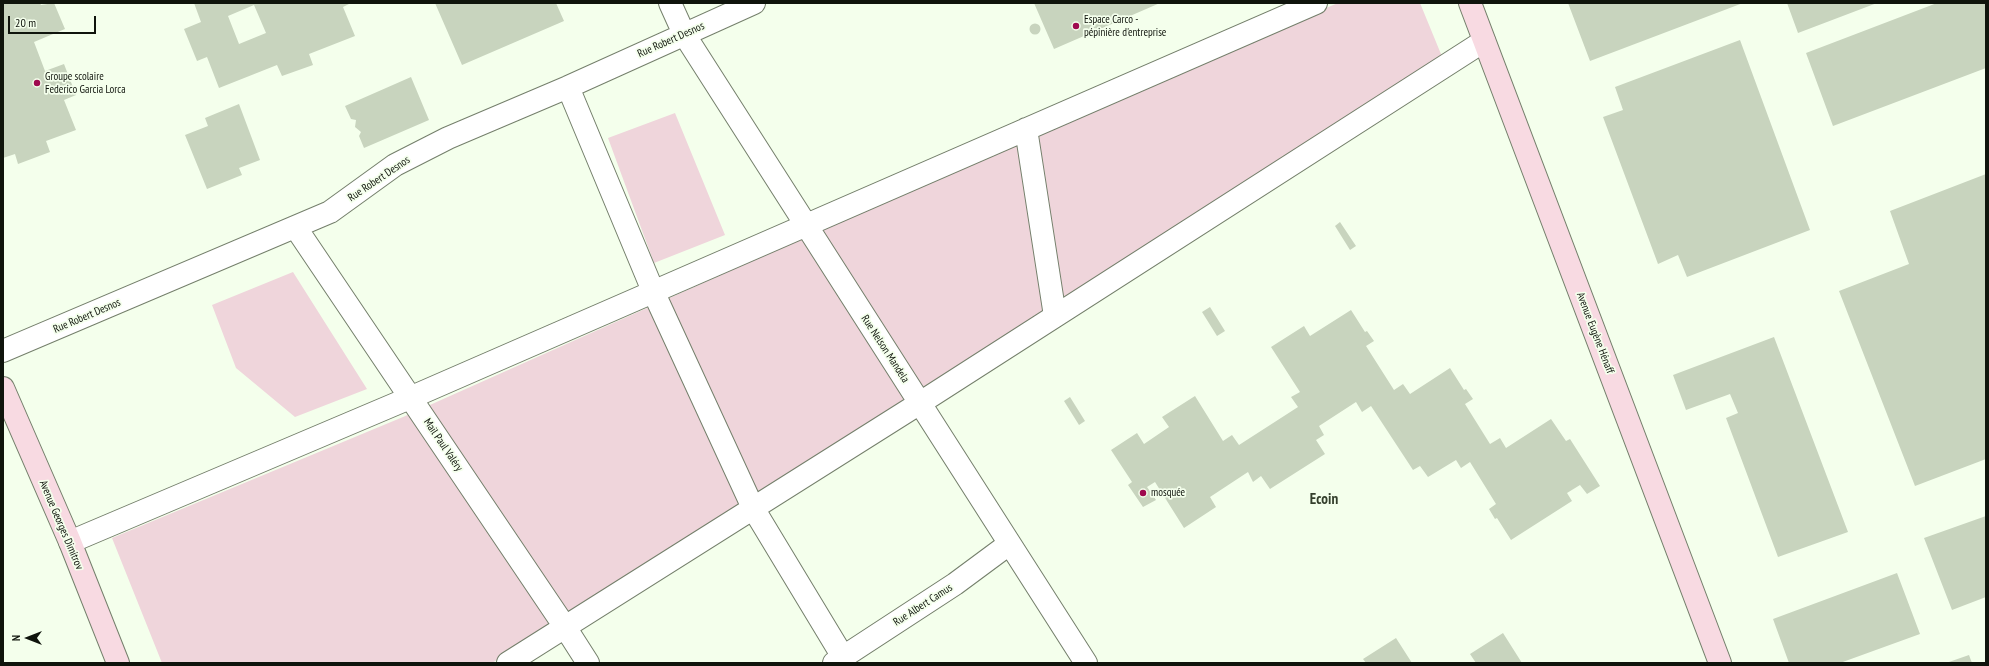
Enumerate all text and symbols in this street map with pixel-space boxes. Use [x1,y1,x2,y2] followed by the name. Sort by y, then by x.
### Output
[10,8,98,34] scale bar
[1084,13,1166,39] place label: Espace Carco - pépinière d'entreprise
[15,15,36,30] text: 20 m
[636,19,706,61] street label: Rue Robert Desnos
[1071,21,1081,31] marker: Espace Carco - pépinière d'entreprise
[45,70,126,96] place label: Groupe scolaire Federico Garcia Lorca
[32,78,42,88] marker: Groupe scolaire Federico Garcia Lorca
[346,153,412,205] street label: Rue Robert Desnos
[1573,291,1617,375] street label: Avenue Eugène Hénaff
[51,296,123,336] street label: Rue Robert Desnos
[858,313,912,385] street label: Rue Nelson Mandela
[421,416,465,474] street label: Mail Paul Valéry
[36,478,86,572] street label: Avenue Georges Dimitrov
[1151,486,1185,500] place label: mosquée
[1138,488,1148,498] marker: mosquée
[1310,491,1338,509] district label: Ecoin
[891,581,955,629] street label: Rue Albert Camus
[8,618,48,658] north arrow
[9,635,23,641] text: N

